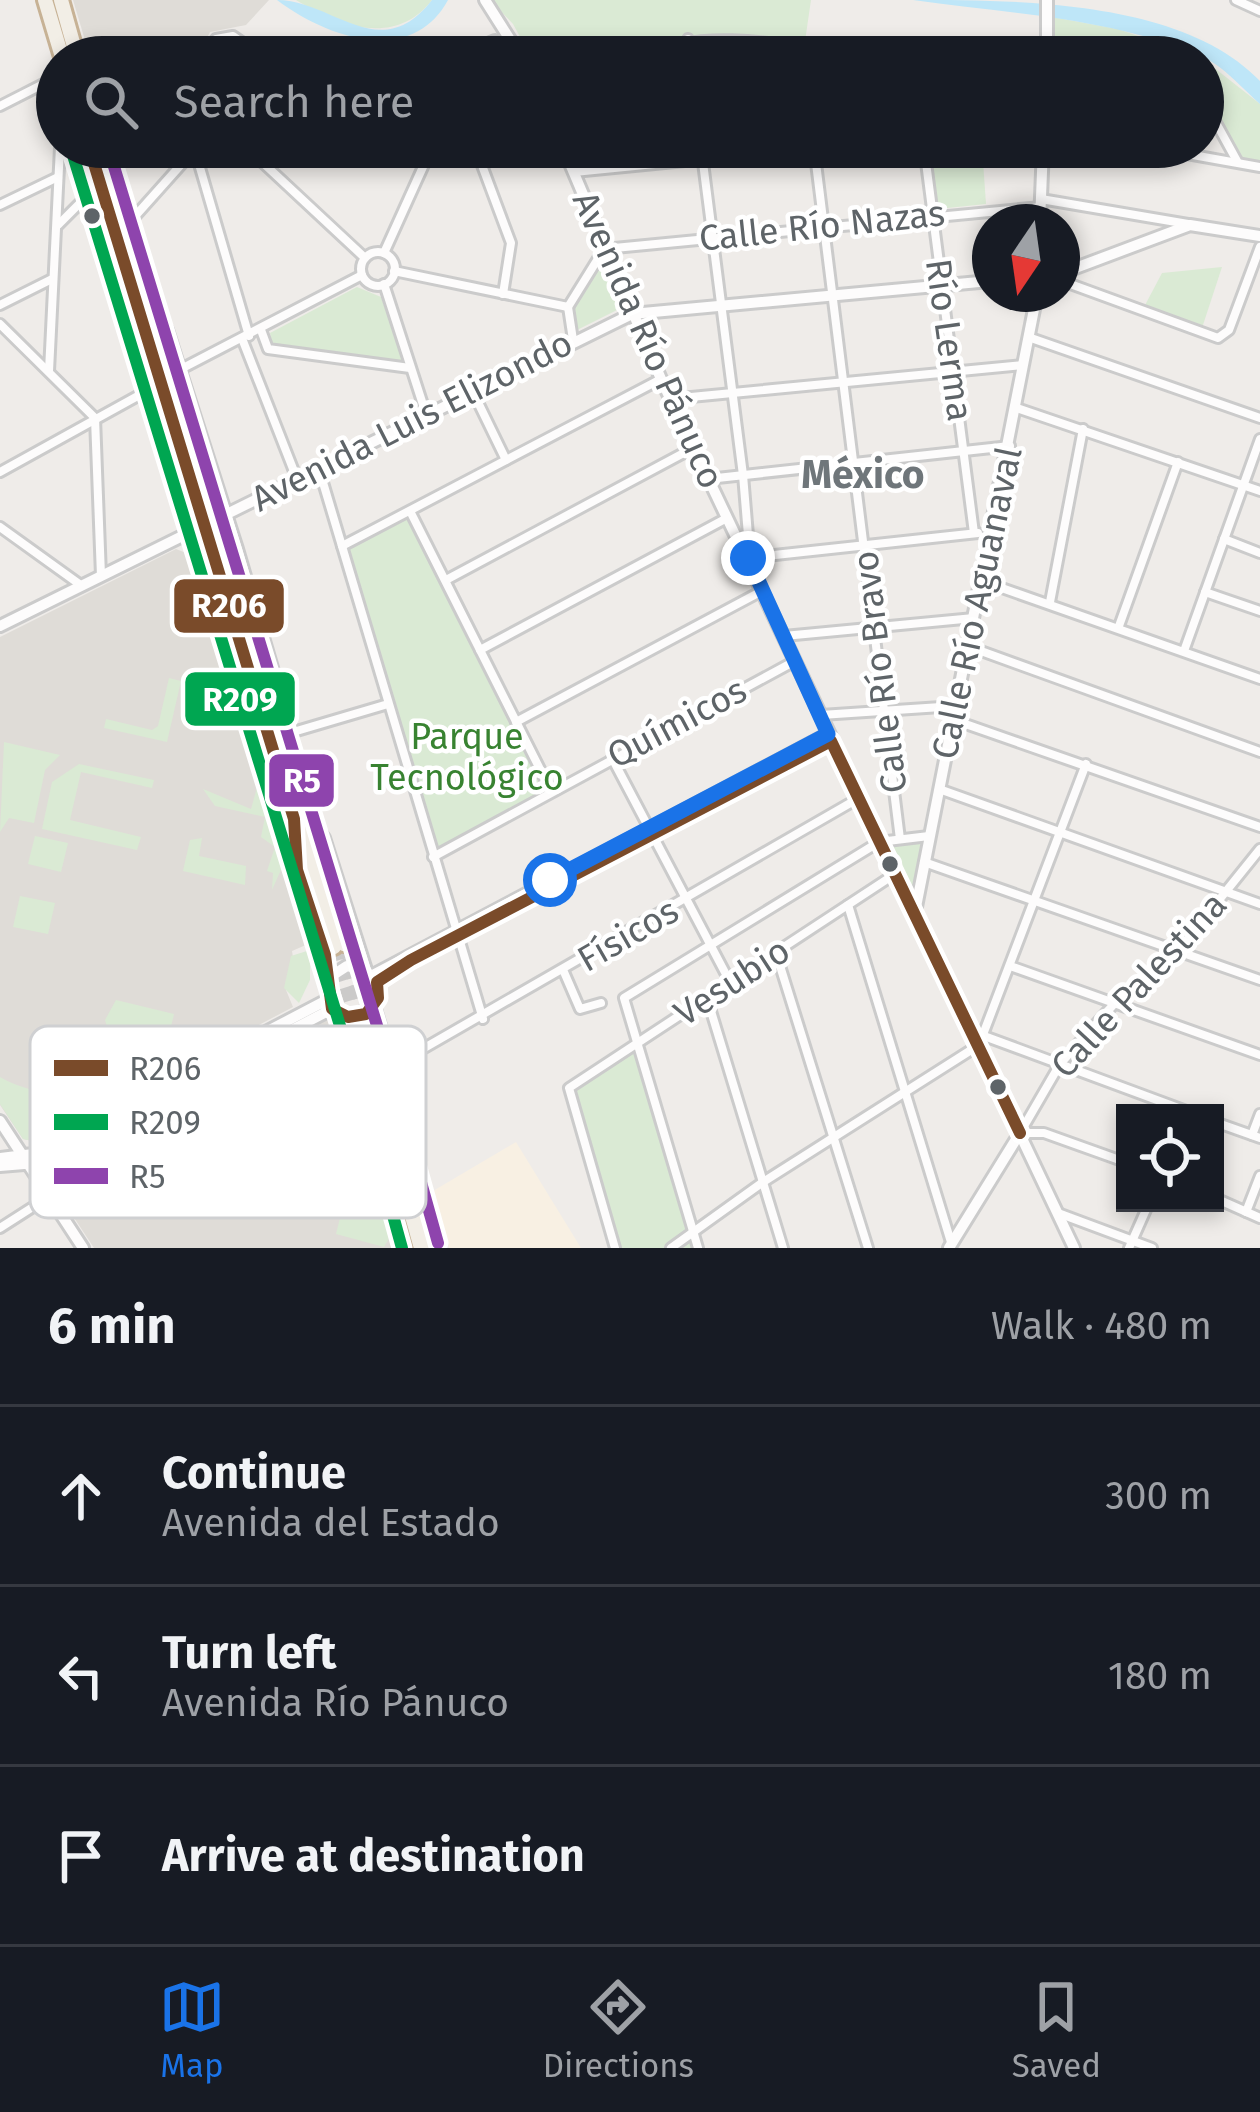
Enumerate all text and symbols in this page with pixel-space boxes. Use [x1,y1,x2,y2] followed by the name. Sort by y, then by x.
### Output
[36,36,1224,168] search box
[78,69,144,135] icon: search
[174,75,414,129] text: Search here
[563,185,733,495] street label: Avenida Río Pánuco
[697,191,947,261] street label: Calle Río Nazas
[972,204,1080,312] north arrow
[81,205,103,227] unlabelled marker
[916,256,982,424] street label: Río Lerma
[244,321,580,521] street label: Avenida Luis Elizondo
[922,443,1032,763] street label: Calle Río Aguanaval
[801,452,925,498] district label: México
[721,531,775,585] route end
[843,548,917,796] street label: Calle Río Bravo
[172,577,286,635] line badge: R206
[191,586,267,626] text: R206
[600,668,754,778] street label: Químicos
[183,670,297,728] line badge: R209
[203,680,277,720] text: R209
[370,715,564,800] park label: Parque Tecnológico
[267,752,336,809] line badge: R5
[283,761,321,801] text: R5
[523,853,577,907] route start
[879,853,901,875] unlabelled marker
[1042,883,1236,1087] street label: Calle Palestina
[570,889,686,981] street label: Físicos
[666,928,798,1036] street label: Vesubio
[30,1026,426,1218] legend
[129,1049,201,1089] text: R206
[987,1076,1009,1098] unlabelled marker
[129,1103,201,1143] text: R209
[1116,1104,1224,1212] map controls
[1116,1104,1224,1212] button: locate
[129,1157,166,1197] text: R5
[48,1295,176,1357] text: 6 min
[991,1303,1212,1349] text: Walk · 480 m
[162,1446,346,1500] text: Continue
[48,1463,114,1529] icon: ahead
[1105,1473,1212,1519] text: 300 m
[162,1500,500,1546] text: Avenida del Estado
[162,1626,336,1680] text: Turn left
[48,1643,114,1709] icon: left
[1108,1653,1212,1699] text: 180 m
[162,1680,509,1726] text: Avenida Río Pánuco
[48,1823,114,1889] icon: arrive
[162,1829,585,1883] text: Arrive at destination
[159,1974,225,2086] tab: Map
[543,1974,694,2086] tab: Directions
[1012,1974,1101,2086] tab: Saved

